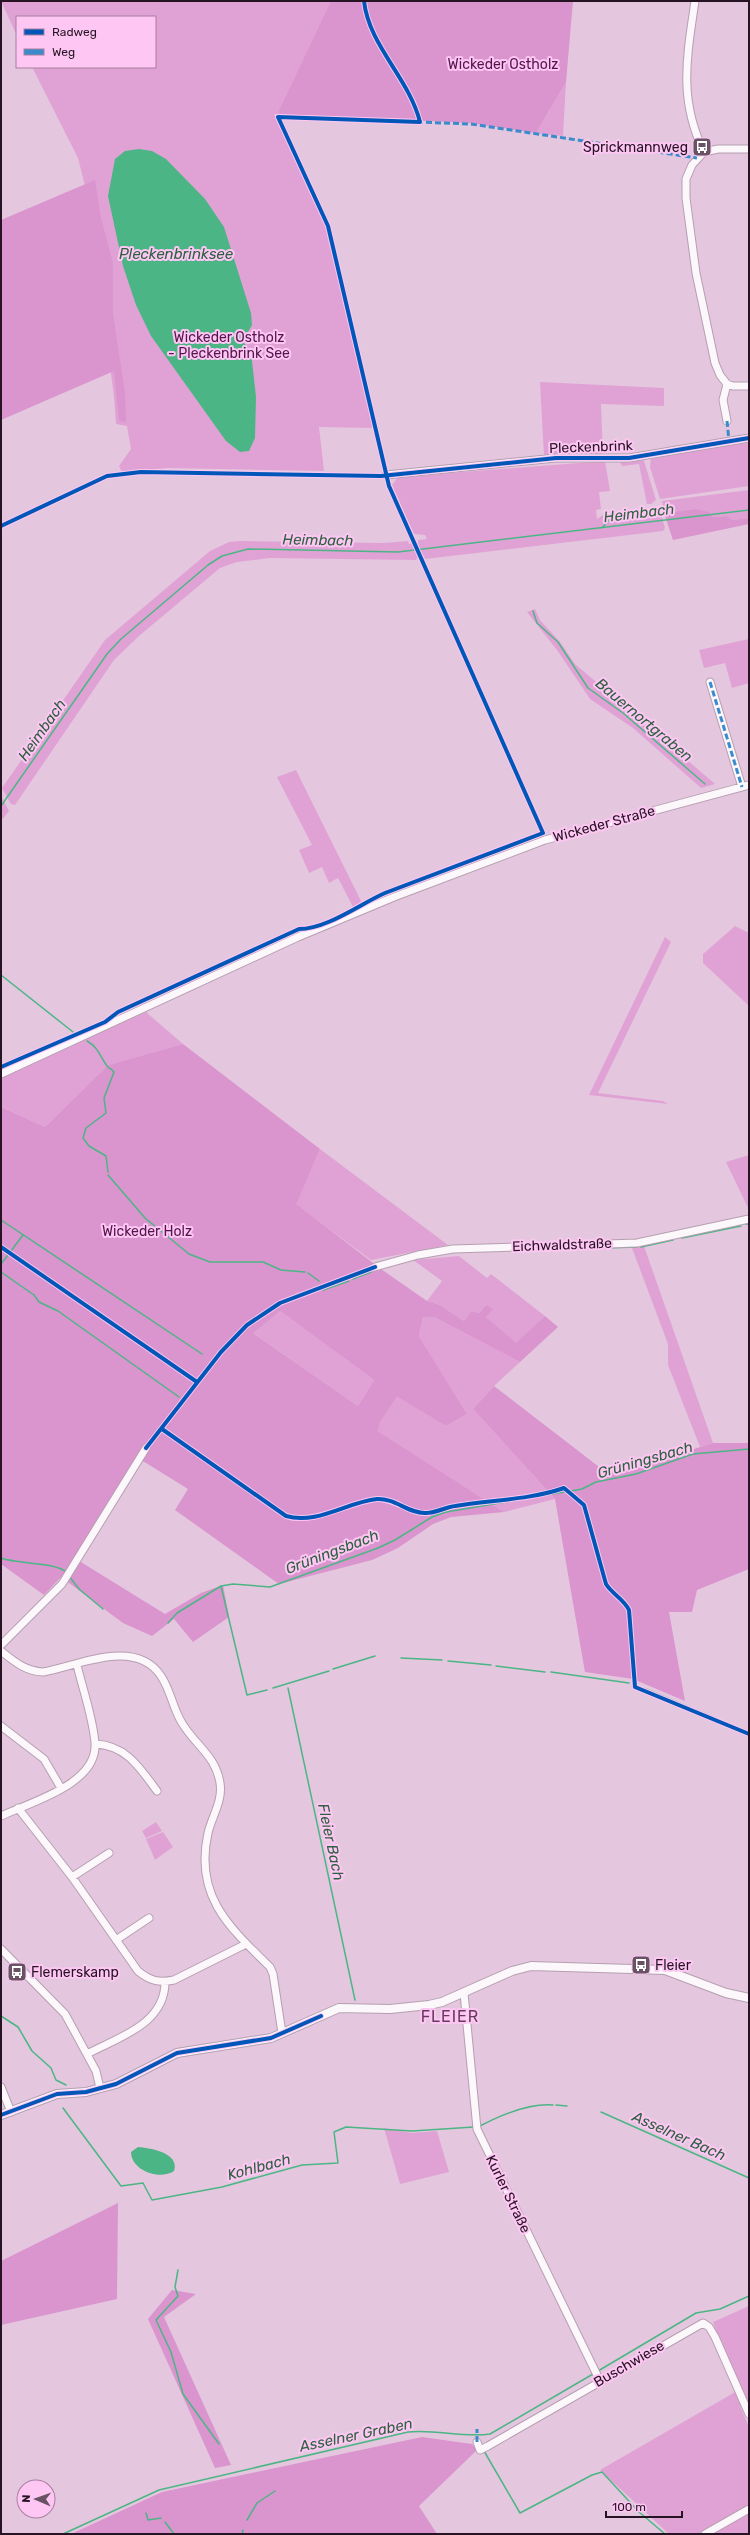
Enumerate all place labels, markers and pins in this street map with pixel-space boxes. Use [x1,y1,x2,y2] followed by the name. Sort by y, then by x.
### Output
[691,136,713,158] bus stop icon: Sprickmannweg
[583,139,688,156] place label: Sprickmannweg
[630,1954,652,1976] bus stop icon: Fleier
[655,1957,692,1974] place label: Fleier
[6,1961,28,1983] bus stop icon: Flemerskamp
[31,1964,119,1981] place label: Flemerskamp

